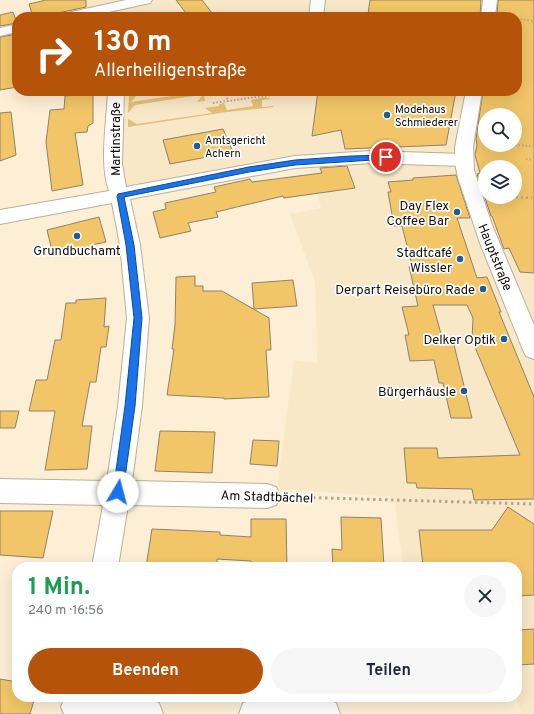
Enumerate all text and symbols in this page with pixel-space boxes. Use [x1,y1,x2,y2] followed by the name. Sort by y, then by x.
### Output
[94,25,172,61] text: 130 m
[28,28,80,80] icon: right
[94,60,247,83] text: Allerheiligenstraße
[109,102,125,176] street label: Martinstraße
[395,103,459,130] place label: Modehaus Schmiederer
[478,108,522,204] map controls
[478,108,522,152] button: search
[382,110,392,120] marker: Modehaus Schmiederer
[205,134,266,161] place label: Amtsgericht Achern
[369,140,403,174] pin
[192,141,202,151] marker: Amtsgericht Achern
[375,146,397,168] icon: arrive
[478,160,522,204] button: layers
[387,199,449,230] place label: Day Flex Coffee Bar
[452,207,462,217] marker: Day Flex Coffee Bar
[473,222,515,294] street label: Hauptstraße
[72,231,82,241] marker: Grundbuchamt
[33,244,121,260] place label: Grundbuchamt
[396,246,452,277] place label: Stadtcafé Wissler
[455,254,465,264] marker: Stadtcafé Wissler
[335,283,475,299] place label: Derpart Reisebüro Rade
[478,284,488,294] marker: Derpart Reisebüro Rade
[423,333,496,349] place label: Delker Optik
[499,334,509,344] marker: Delker Optik
[378,385,456,401] place label: Bürgerhäusle
[459,386,469,396] marker: Bürgerhäusle
[97,471,139,513] position arrow
[220,488,314,508] street label: Am Stadtbächel
[28,573,90,603] text: 1 Min.
[464,575,506,617] button: close
[28,603,104,619] text: 240 m · 16:56
[28,648,263,694] button: Beenden
[271,648,506,694] button: Teilen

